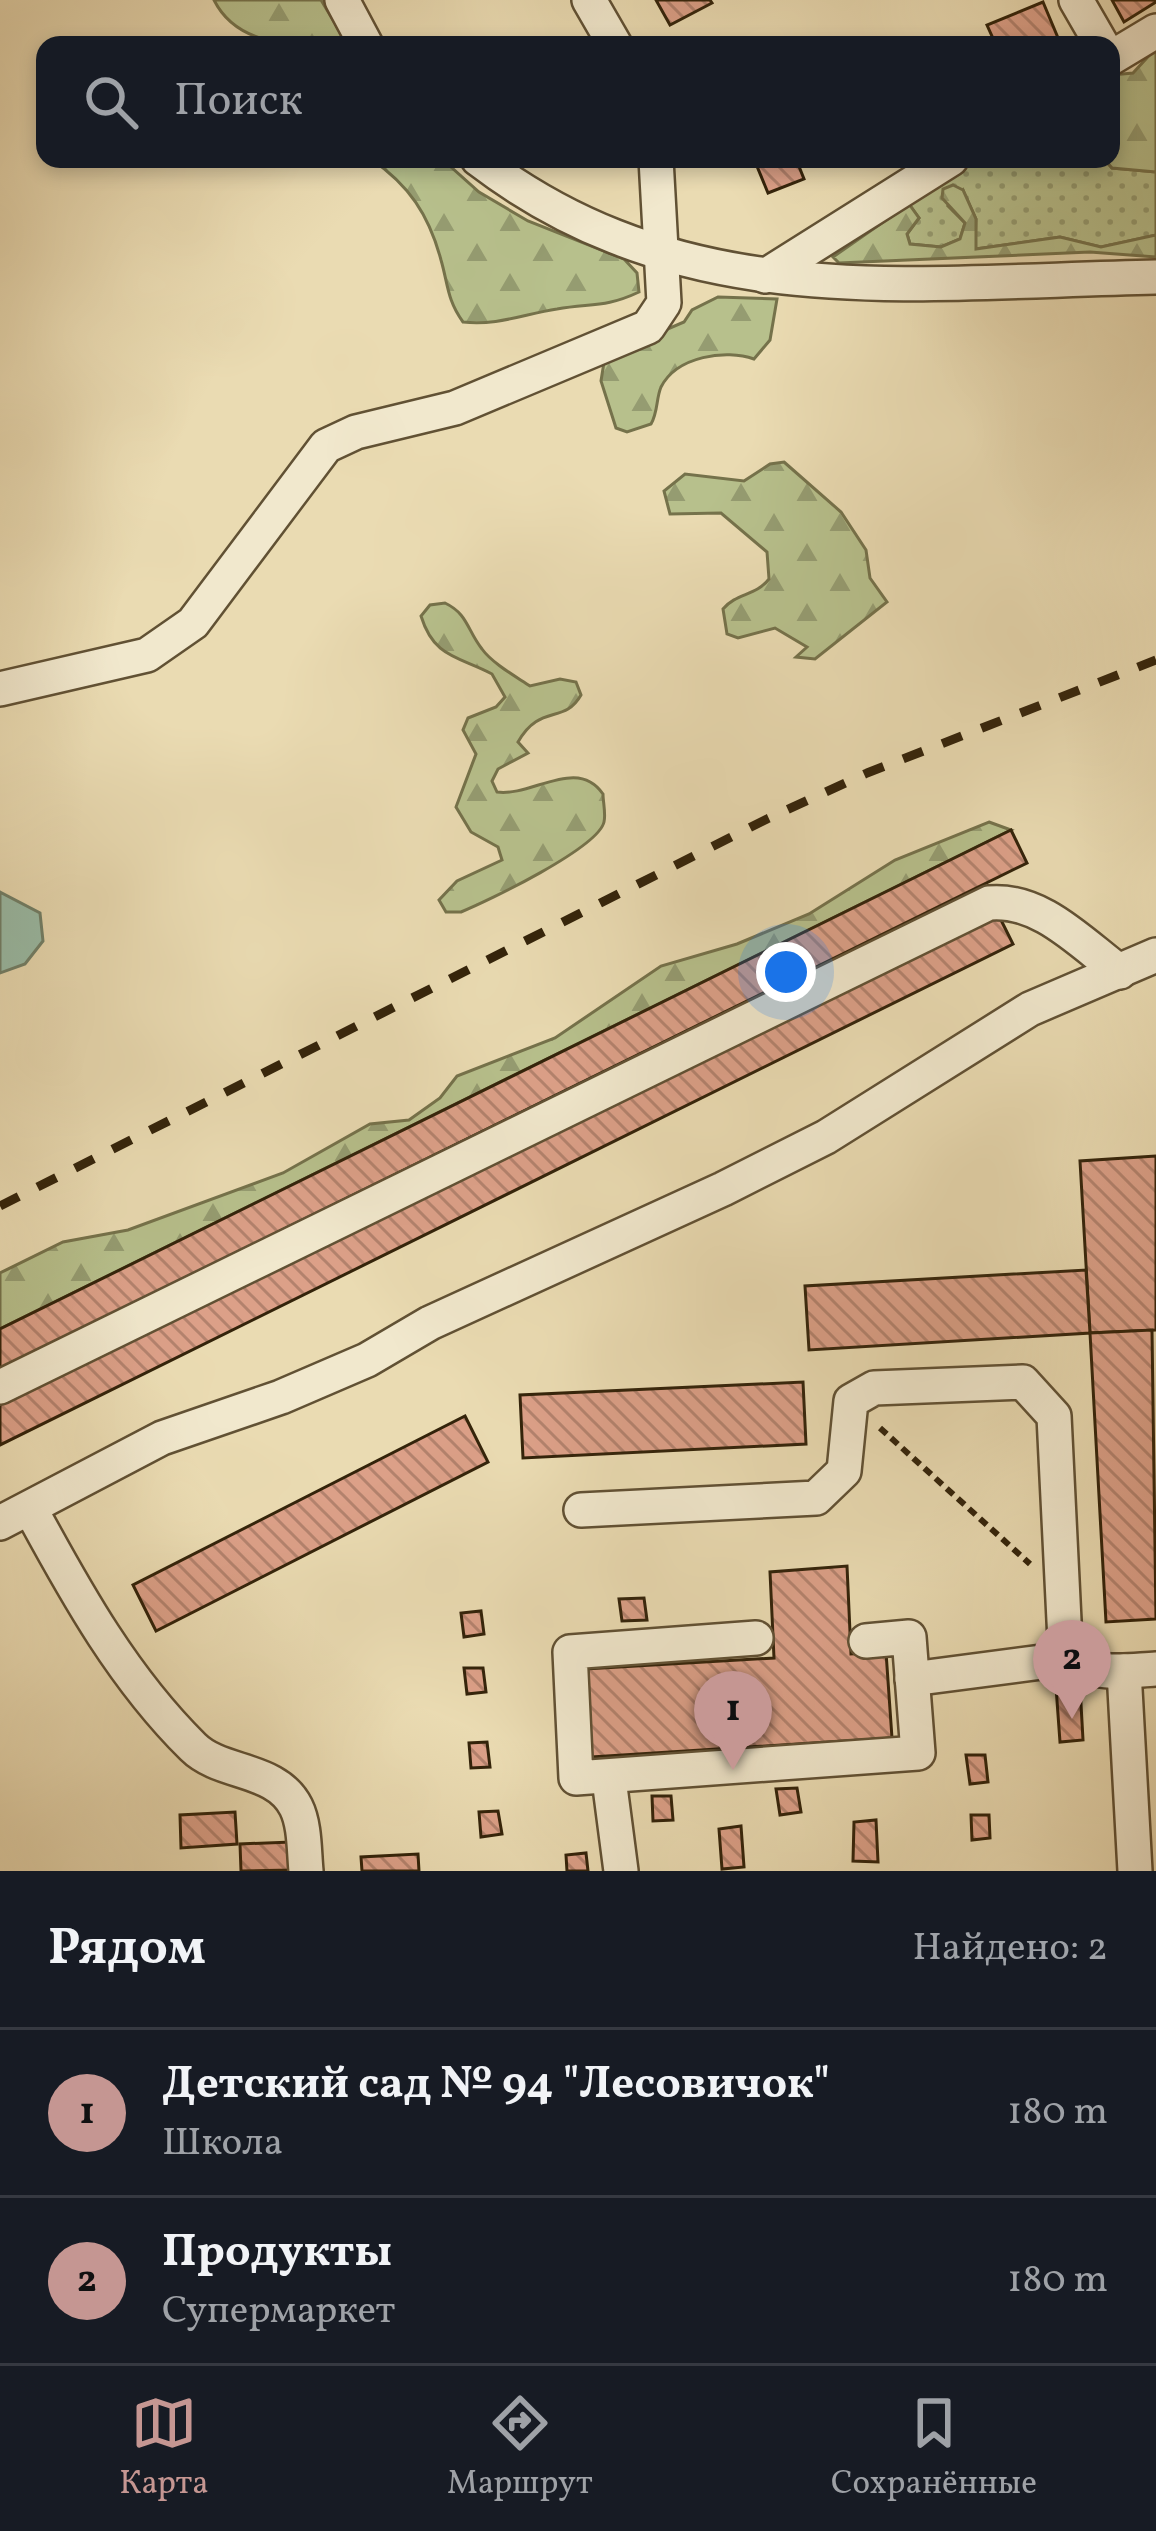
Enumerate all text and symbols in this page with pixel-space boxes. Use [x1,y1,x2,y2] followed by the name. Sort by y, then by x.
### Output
[36,36,1120,168] search box
[78,69,144,135] icon: search
[174,71,303,134] text: Поиск
[756,942,816,1002] your location
[1033,1620,1111,1719] pin: 2
[694,1671,772,1770] pin: 1
[48,1914,206,1985] text: Рядом
[912,1922,1108,1976] text: Найдено: 2
[162,2054,830,2117] text: Детский сад № 94 "Лесовичок"
[79,2086,95,2140] text: 1
[1007,2086,1108,2140] text: 180 m
[162,2117,283,2171] text: Школа
[162,2222,392,2285] text: Продукты
[77,2254,97,2308] text: 2
[1007,2254,1108,2308] text: 180 m
[162,2285,395,2339] text: Супермаркет
[119,2390,209,2508] tab: Карта
[447,2390,593,2508] tab: Маршрут
[831,2390,1037,2508] tab: Сохранённые

